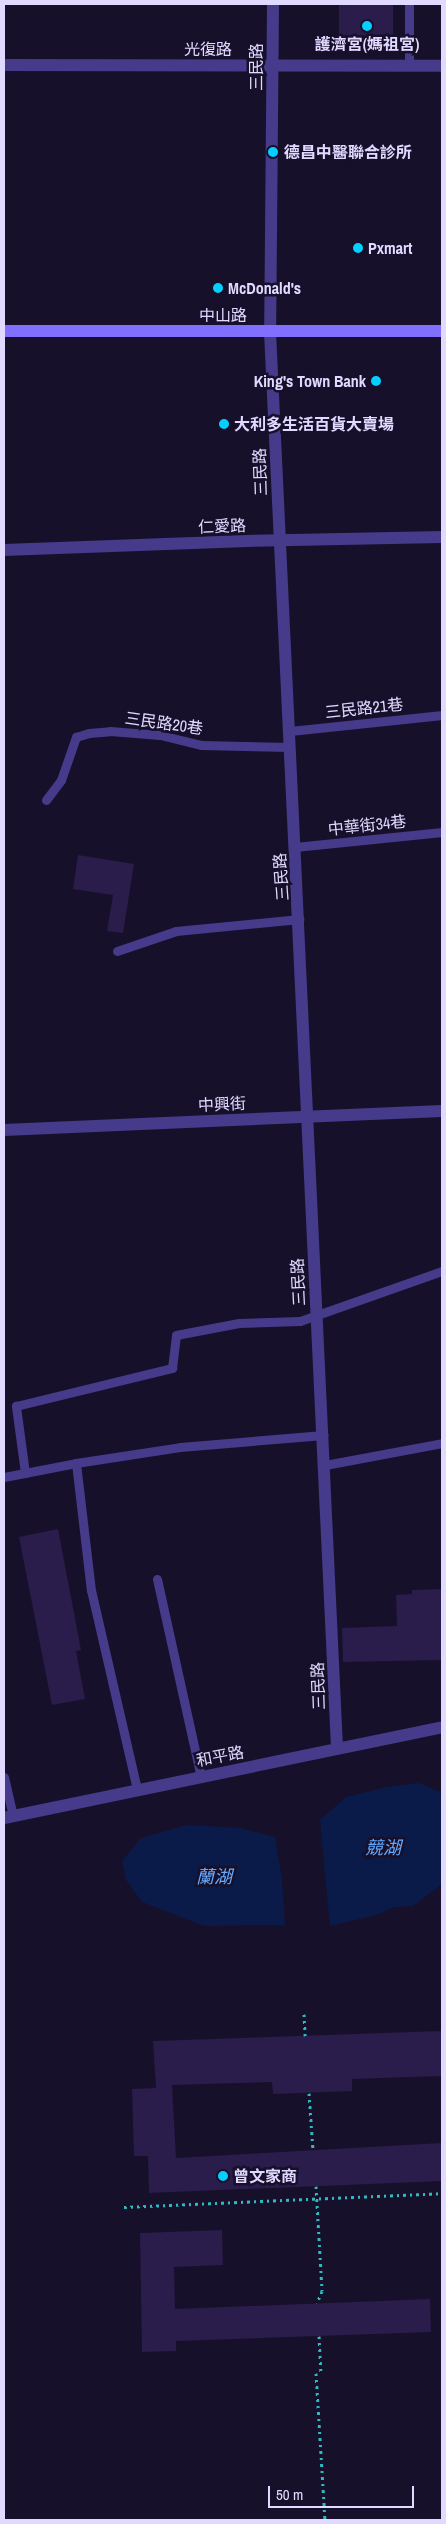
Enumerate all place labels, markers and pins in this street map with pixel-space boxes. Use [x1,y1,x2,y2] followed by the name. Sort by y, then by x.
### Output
[361,20,373,32] marker: 護濟宮(媽祖宮)
[315,34,419,54] place label: 護濟宮(媽祖宮)
[284,142,412,162] place label: 德昌中醫聯合診所
[266,145,280,159] marker: 德昌中醫聯合診所
[368,238,412,258] place label: Pxmart
[352,242,364,254] marker: Pxmart
[228,278,301,298] place label: McDonald's
[212,282,224,294] marker: McDonald's
[254,371,366,391] place label: King's Town Bank
[370,375,382,387] marker: King's Town Bank
[234,414,394,434] place label: 大利多生活百貨大賣場
[218,418,230,430] marker: 大利多生活百貨大賣場
[233,2166,297,2186] place label: 曾文家商
[217,2170,229,2182] marker: 曾文家商

